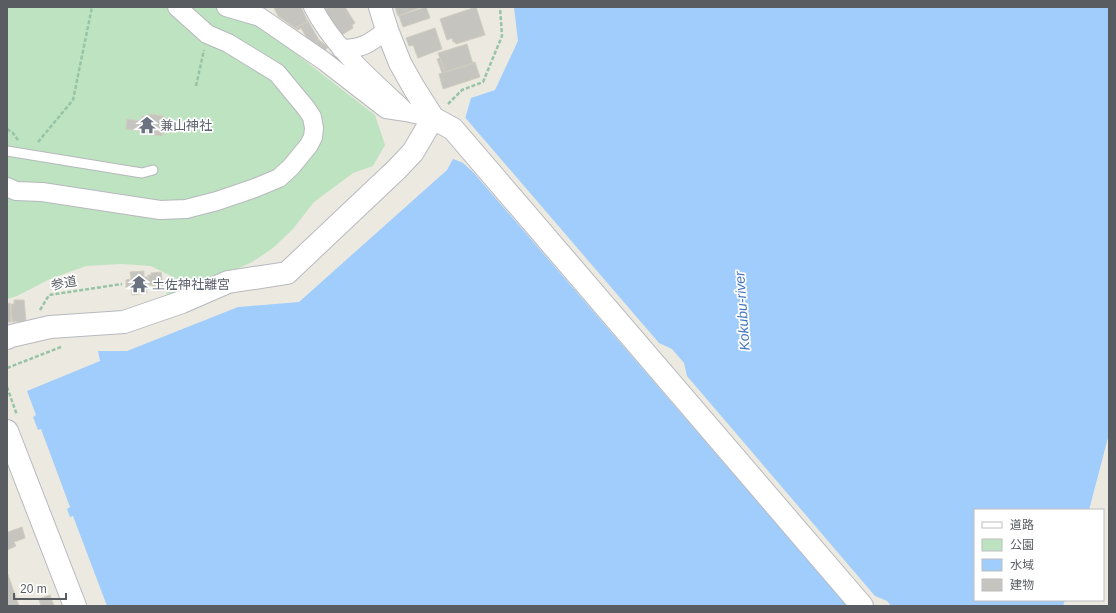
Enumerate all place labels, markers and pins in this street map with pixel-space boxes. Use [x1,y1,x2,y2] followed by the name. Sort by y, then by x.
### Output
[137,115,157,135] temple icon: 兼山神社
[160,118,212,133] place label: 兼山神社
[129,274,149,294] temple icon: 土佐神社離宮
[152,277,230,292] place label: 土佐神社離宮

